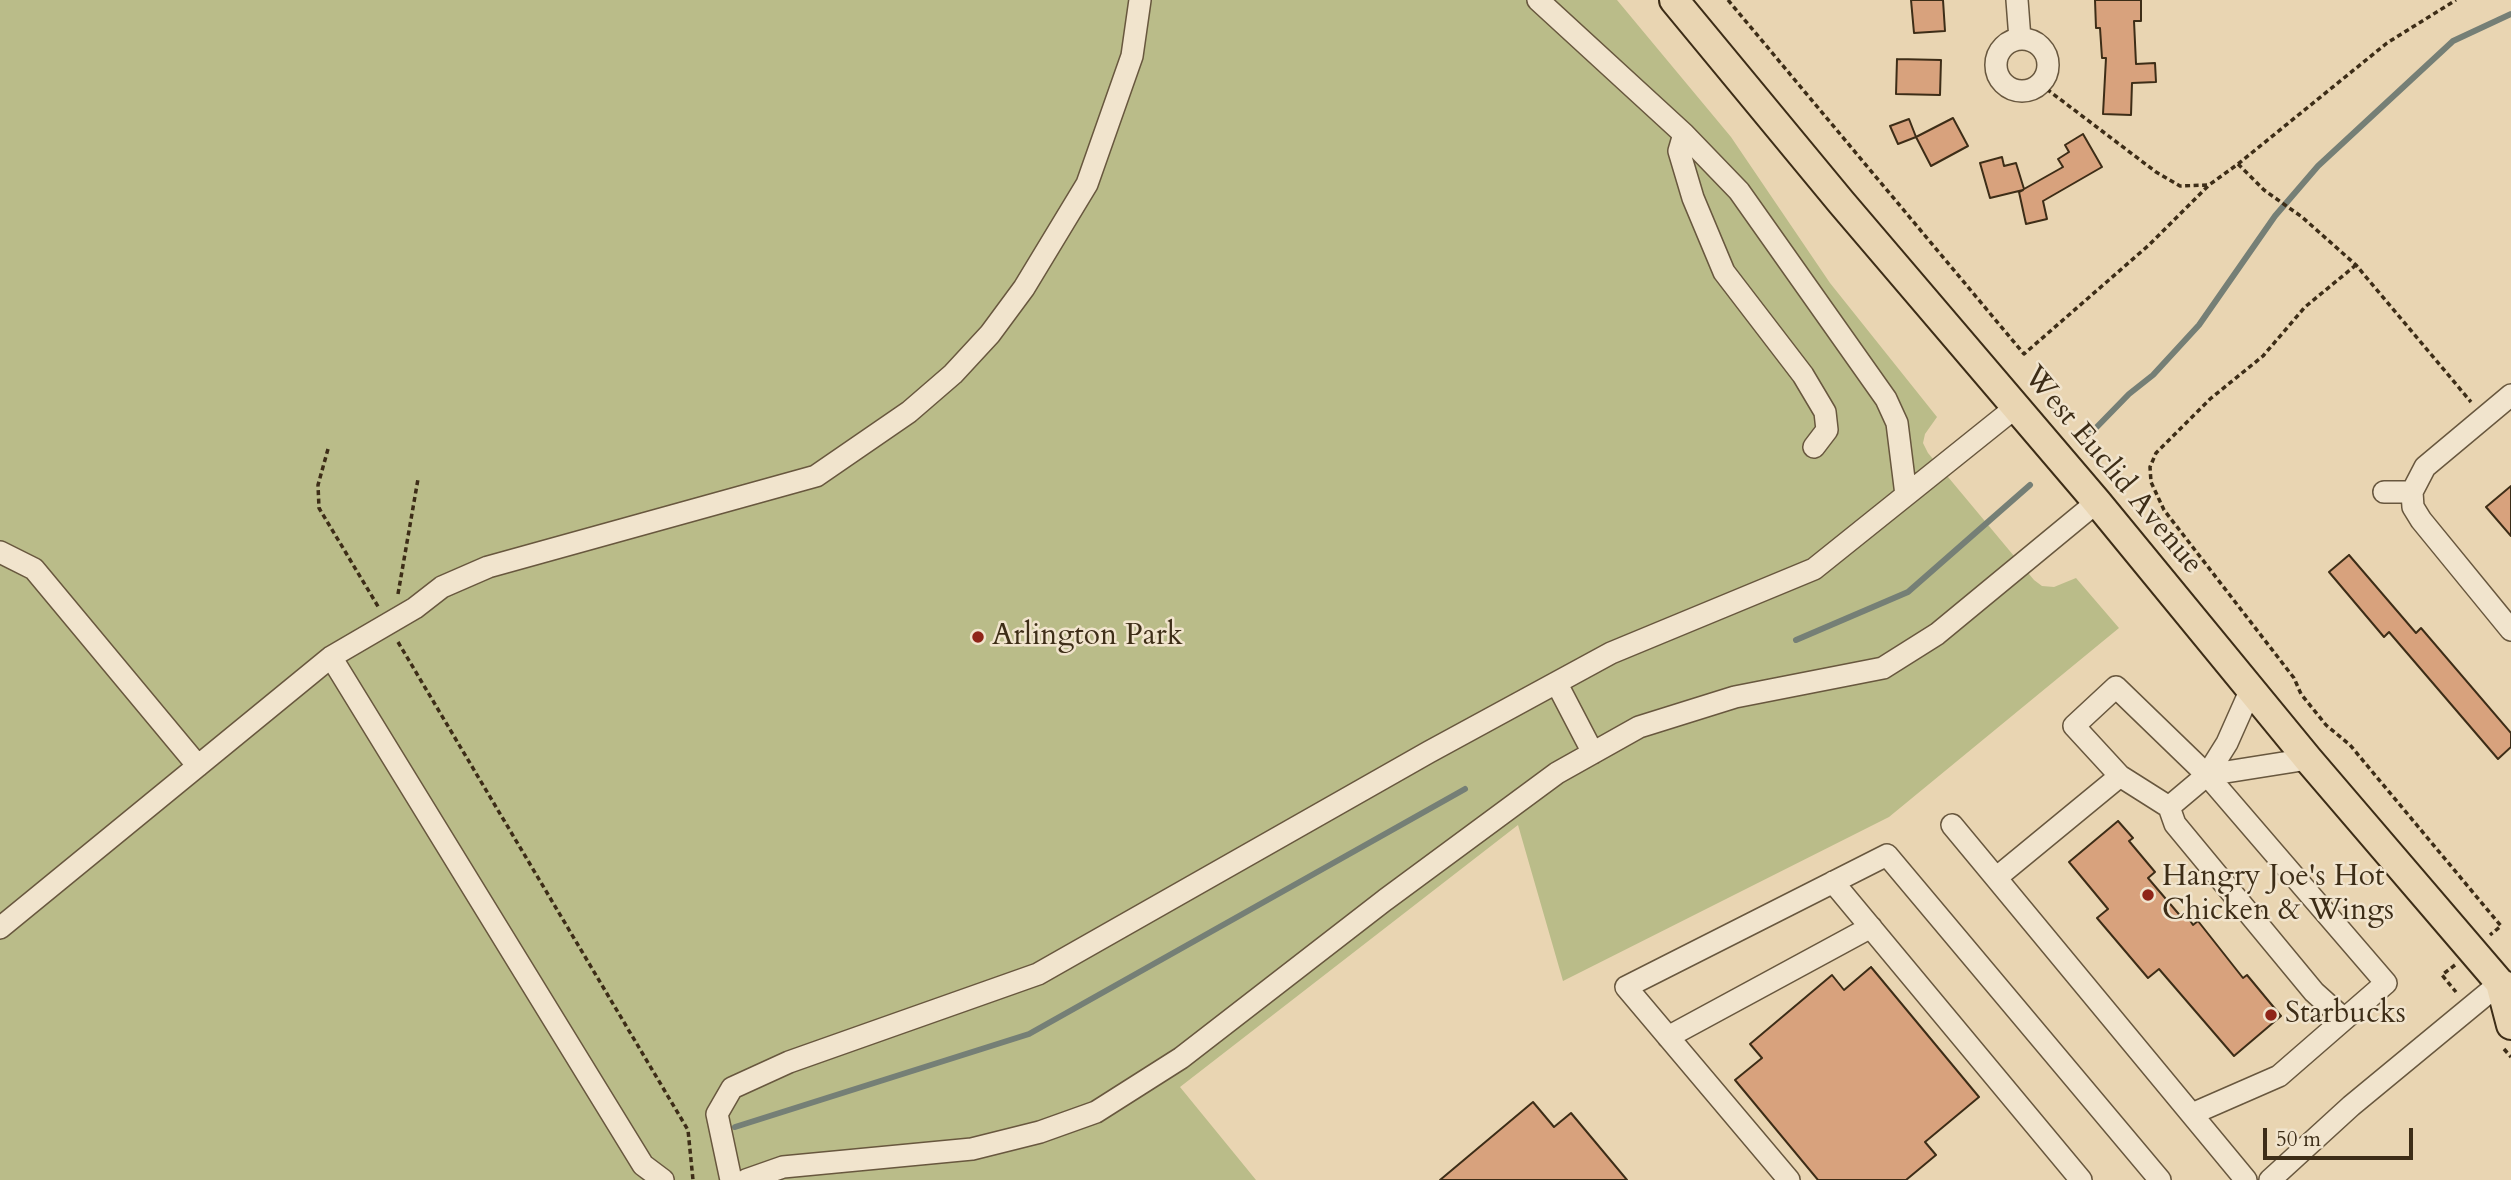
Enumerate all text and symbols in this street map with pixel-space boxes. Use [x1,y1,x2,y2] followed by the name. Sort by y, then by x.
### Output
[2015,360,2209,582] street label: West Euclid Avenue
[992,619,1183,655] place label: Arlington Park
[970,629,986,645] marker: Arlington Park
[2162,860,2394,930] place label: Hangry Joe's Hot Chicken & Wings
[2140,887,2156,903] marker: Hangry Joe's Hot Chicken & Wings
[2285,997,2406,1033] place label: Starbucks
[2263,1007,2279,1023] marker: Starbucks
[2266,1114,2416,1158] scale bar
[2276,1125,2321,1154] text: 50 m

